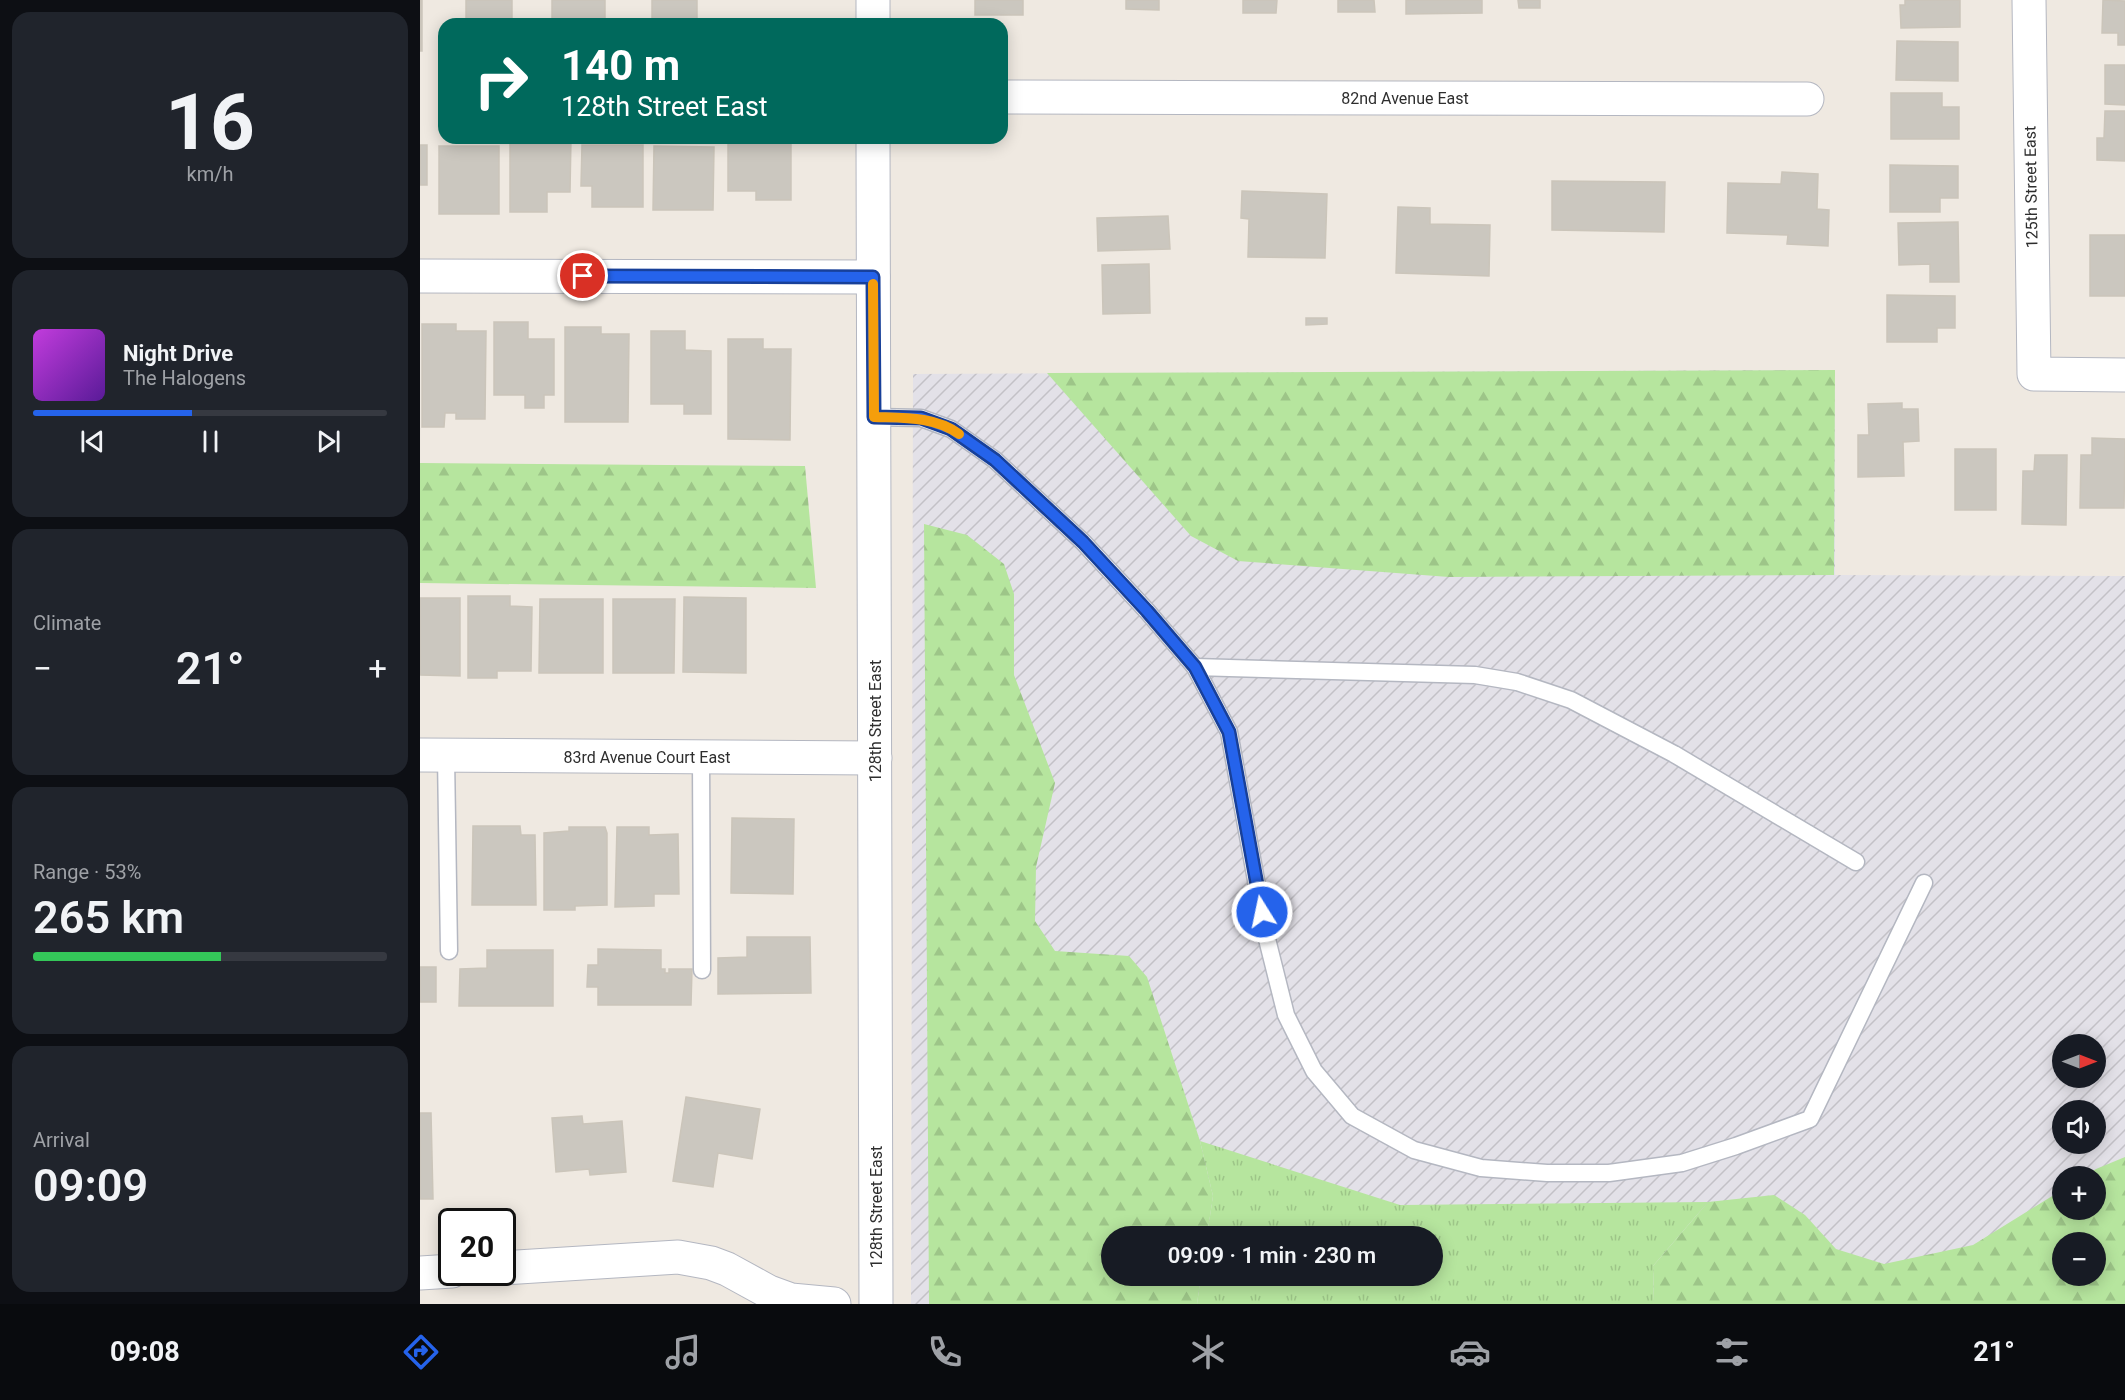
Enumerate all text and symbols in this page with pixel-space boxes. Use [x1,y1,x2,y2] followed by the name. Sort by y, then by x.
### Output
[561,41,680,90] text: 140 m
[462,42,540,120] icon: right
[165,77,255,168] text: 16
[1341,89,1469,108] street label: 82nd Avenue East
[561,91,768,123] text: 128th Street East
[2020,126,2042,248] street label: 125th Street East
[187,162,233,186] text: km/h
[557,250,608,301] pin
[566,259,599,292] icon: arrive
[123,341,233,366] text: Night Drive
[123,366,246,390] text: The Halogens
[76,425,109,458] icon: previous
[194,425,227,458] icon: pause
[312,425,345,458] icon: next
[33,611,101,635] text: Climate
[176,642,244,695] text: 21°
[33,649,52,688] text: −
[368,649,387,688] text: +
[866,660,885,782] street label: 128th Street East
[563,748,731,767] street label: 83rd Avenue Court East
[33,860,141,884] text: Range · 53%
[1230,880,1294,944] position arrow
[33,891,184,944] text: 265 km
[2052,1034,2106,1088] north arrow
[2052,1034,2106,1286] map controls
[2052,1100,2106,1154] button: sound
[33,1128,90,1152] text: Arrival
[867,1146,886,1268] street label: 128th Street East
[33,1159,148,1212] text: 09:09
[2052,1166,2106,1220] button: +
[438,1208,516,1286] speed limit sign: 20
[2052,1232,2106,1286] button: −
[1168,1243,1376,1268] text: 09:09 · 1 min · 230 m
[400,1331,442,1373] icon: directions
[662,1331,704,1373] icon: music
[924,1331,966,1373] icon: phone
[1187,1331,1229,1373] icon: climate
[1449,1331,1491,1373] icon: car
[1711,1331,1753,1373] icon: filters
[110,1336,180,1368] text: 09:08
[1973,1336,2015,1368] text: 21°

